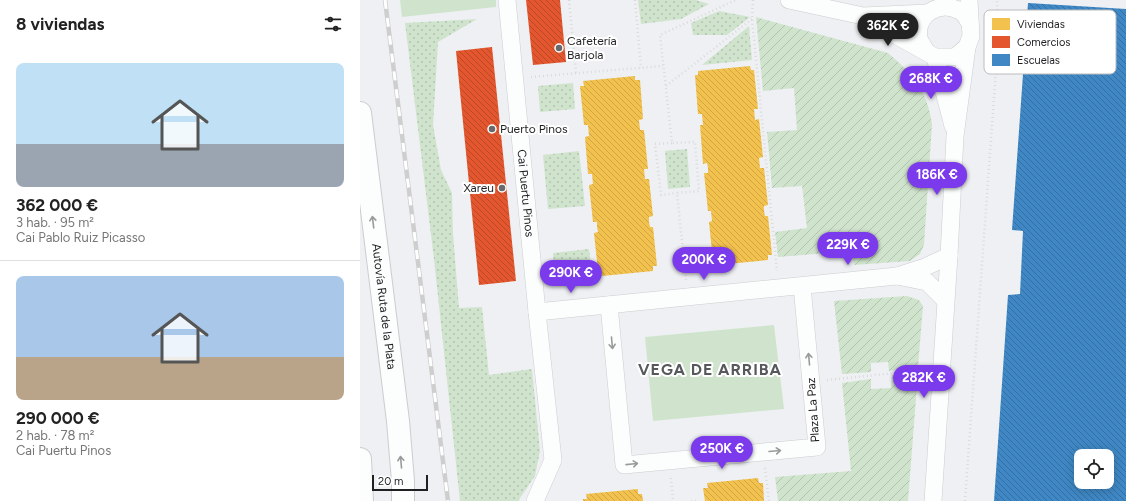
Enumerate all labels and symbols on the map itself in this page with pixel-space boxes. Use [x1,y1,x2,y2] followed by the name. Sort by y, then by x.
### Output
[984,10,1116,74] legend
[855,13,921,47] pin: 362K €
[1017,18,1065,31] text: Viviendas
[567,34,617,62] place label: Cafetería Barjola
[1017,36,1070,49] text: Comercios
[554,43,564,53] marker: Cafetería Barjola
[1017,54,1060,67] text: Escuelas
[898,66,964,100] pin: 268K €
[500,122,568,136] place label: Puerto Pinos
[487,124,497,134] marker: Puerto Pinos
[514,149,537,238] street label: Cai Puertu Pinos
[904,162,970,196] pin: 186K €
[463,181,494,195] place label: Xareu
[497,183,507,193] marker: Xareu
[369,216,377,229] one-way arrow
[815,232,881,266] pin: 229K €
[369,243,399,370] street label: Autovía Ruta de la Plata
[671,247,737,281] pin: 200K €
[538,260,604,294] pin: 290K €
[609,336,616,349] one-way arrow
[805,353,812,366] one-way arrow
[638,360,782,379] district label: VEGA DE ARRIBA
[891,365,957,399] pin: 282K €
[804,377,822,443] street label: Plaza La Paz
[689,436,755,470] pin: 250K €
[768,447,781,454] one-way arrow
[398,456,405,469] one-way arrow
[625,461,638,468] one-way arrow
[372,473,428,492] scale bar

